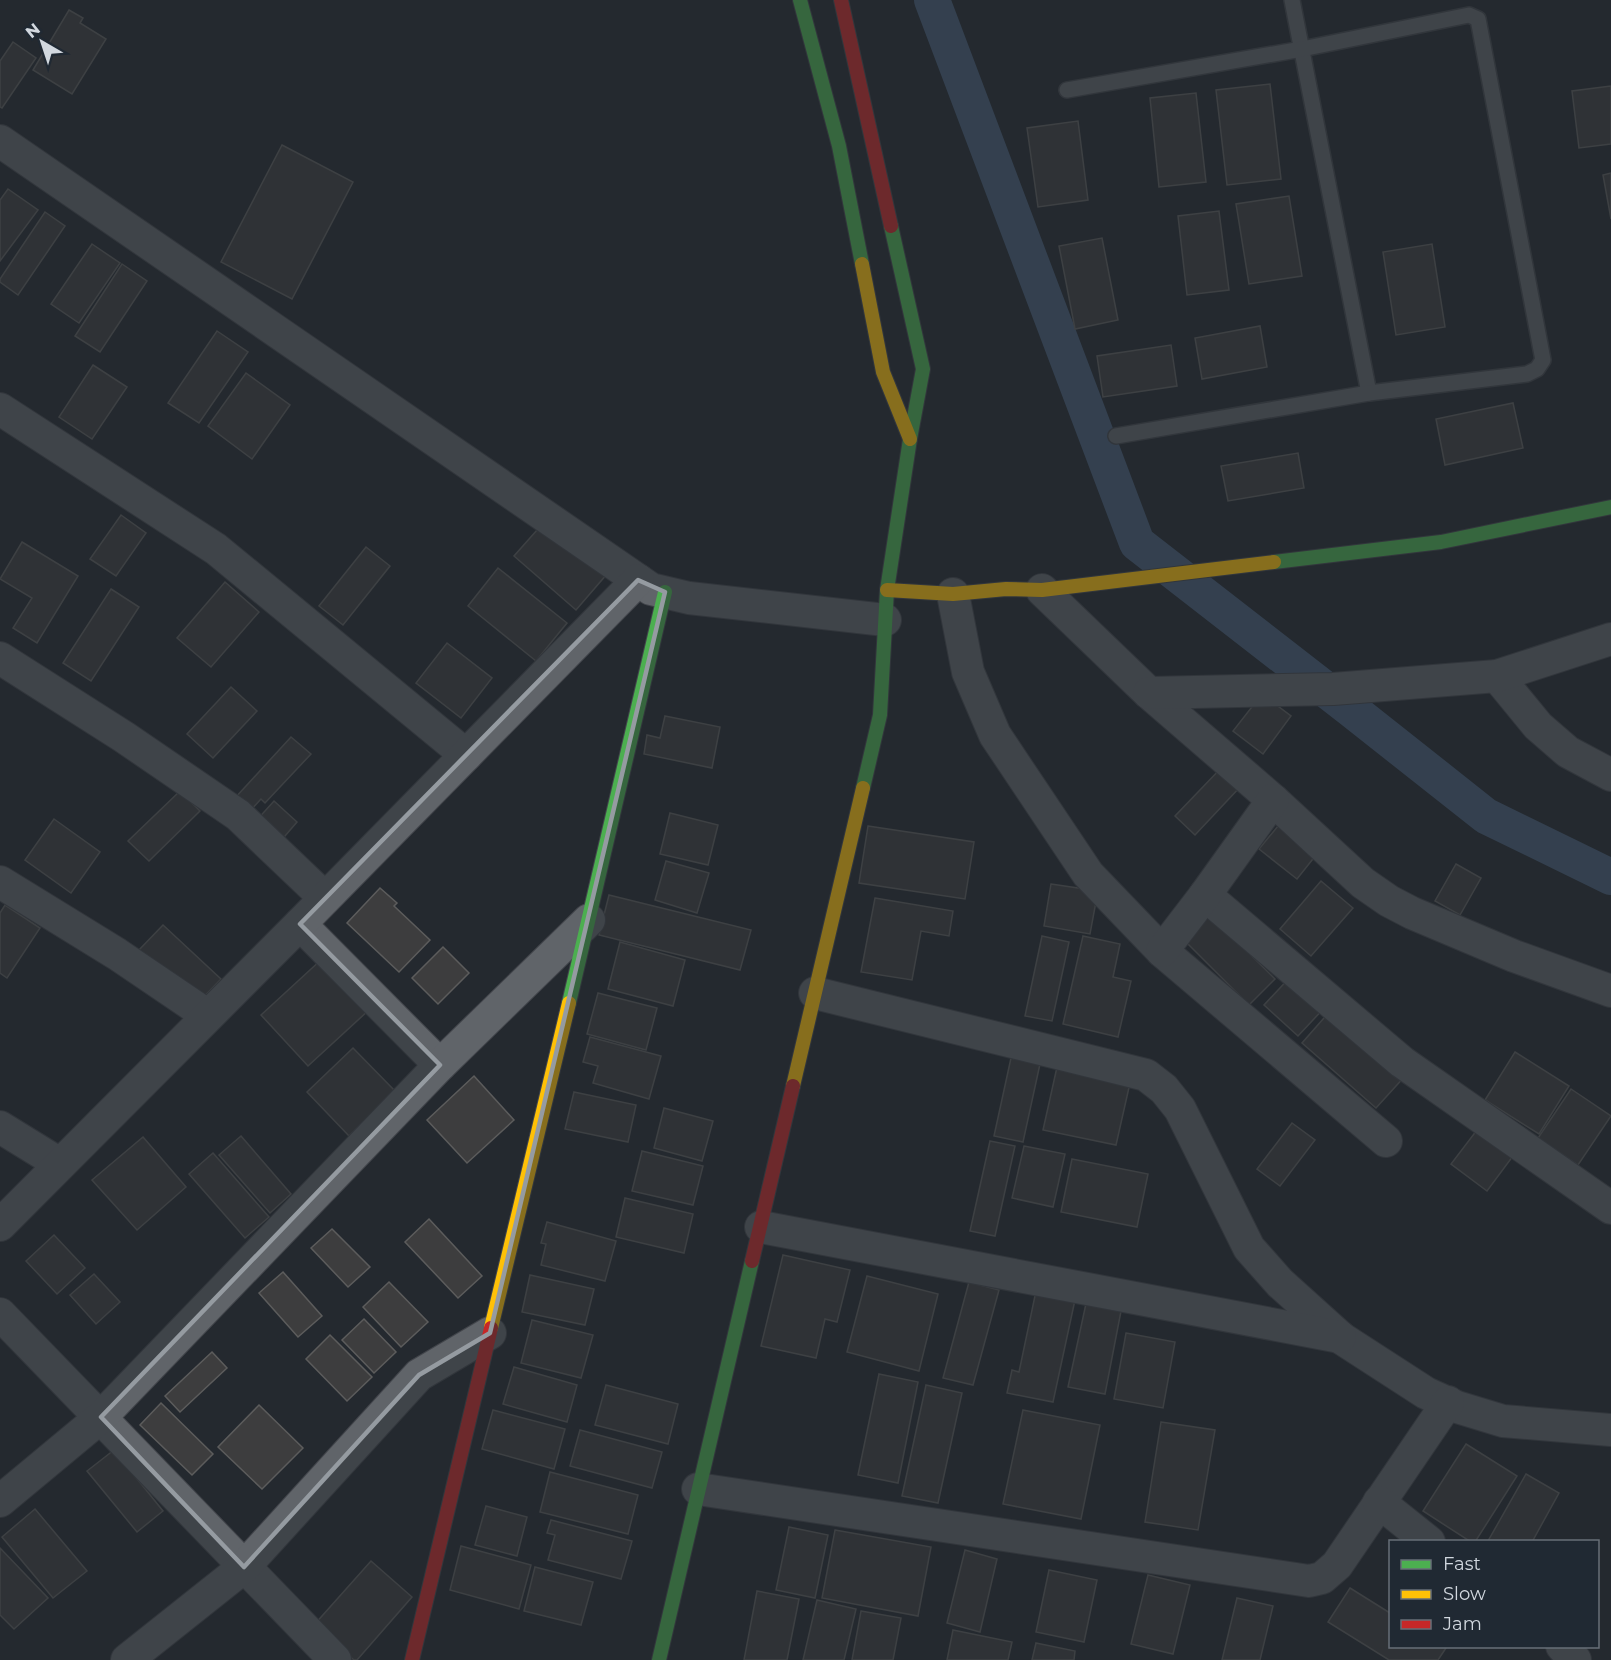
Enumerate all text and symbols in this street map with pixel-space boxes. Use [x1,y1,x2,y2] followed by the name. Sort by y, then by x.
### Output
[12,12,72,72] north arrow
[22,19,44,42] text: N
[1389,1540,1599,1648] legend
[1443,1553,1481,1575] text: Fast
[1443,1583,1486,1605] text: Slow
[1442,1613,1482,1635] text: Jam

